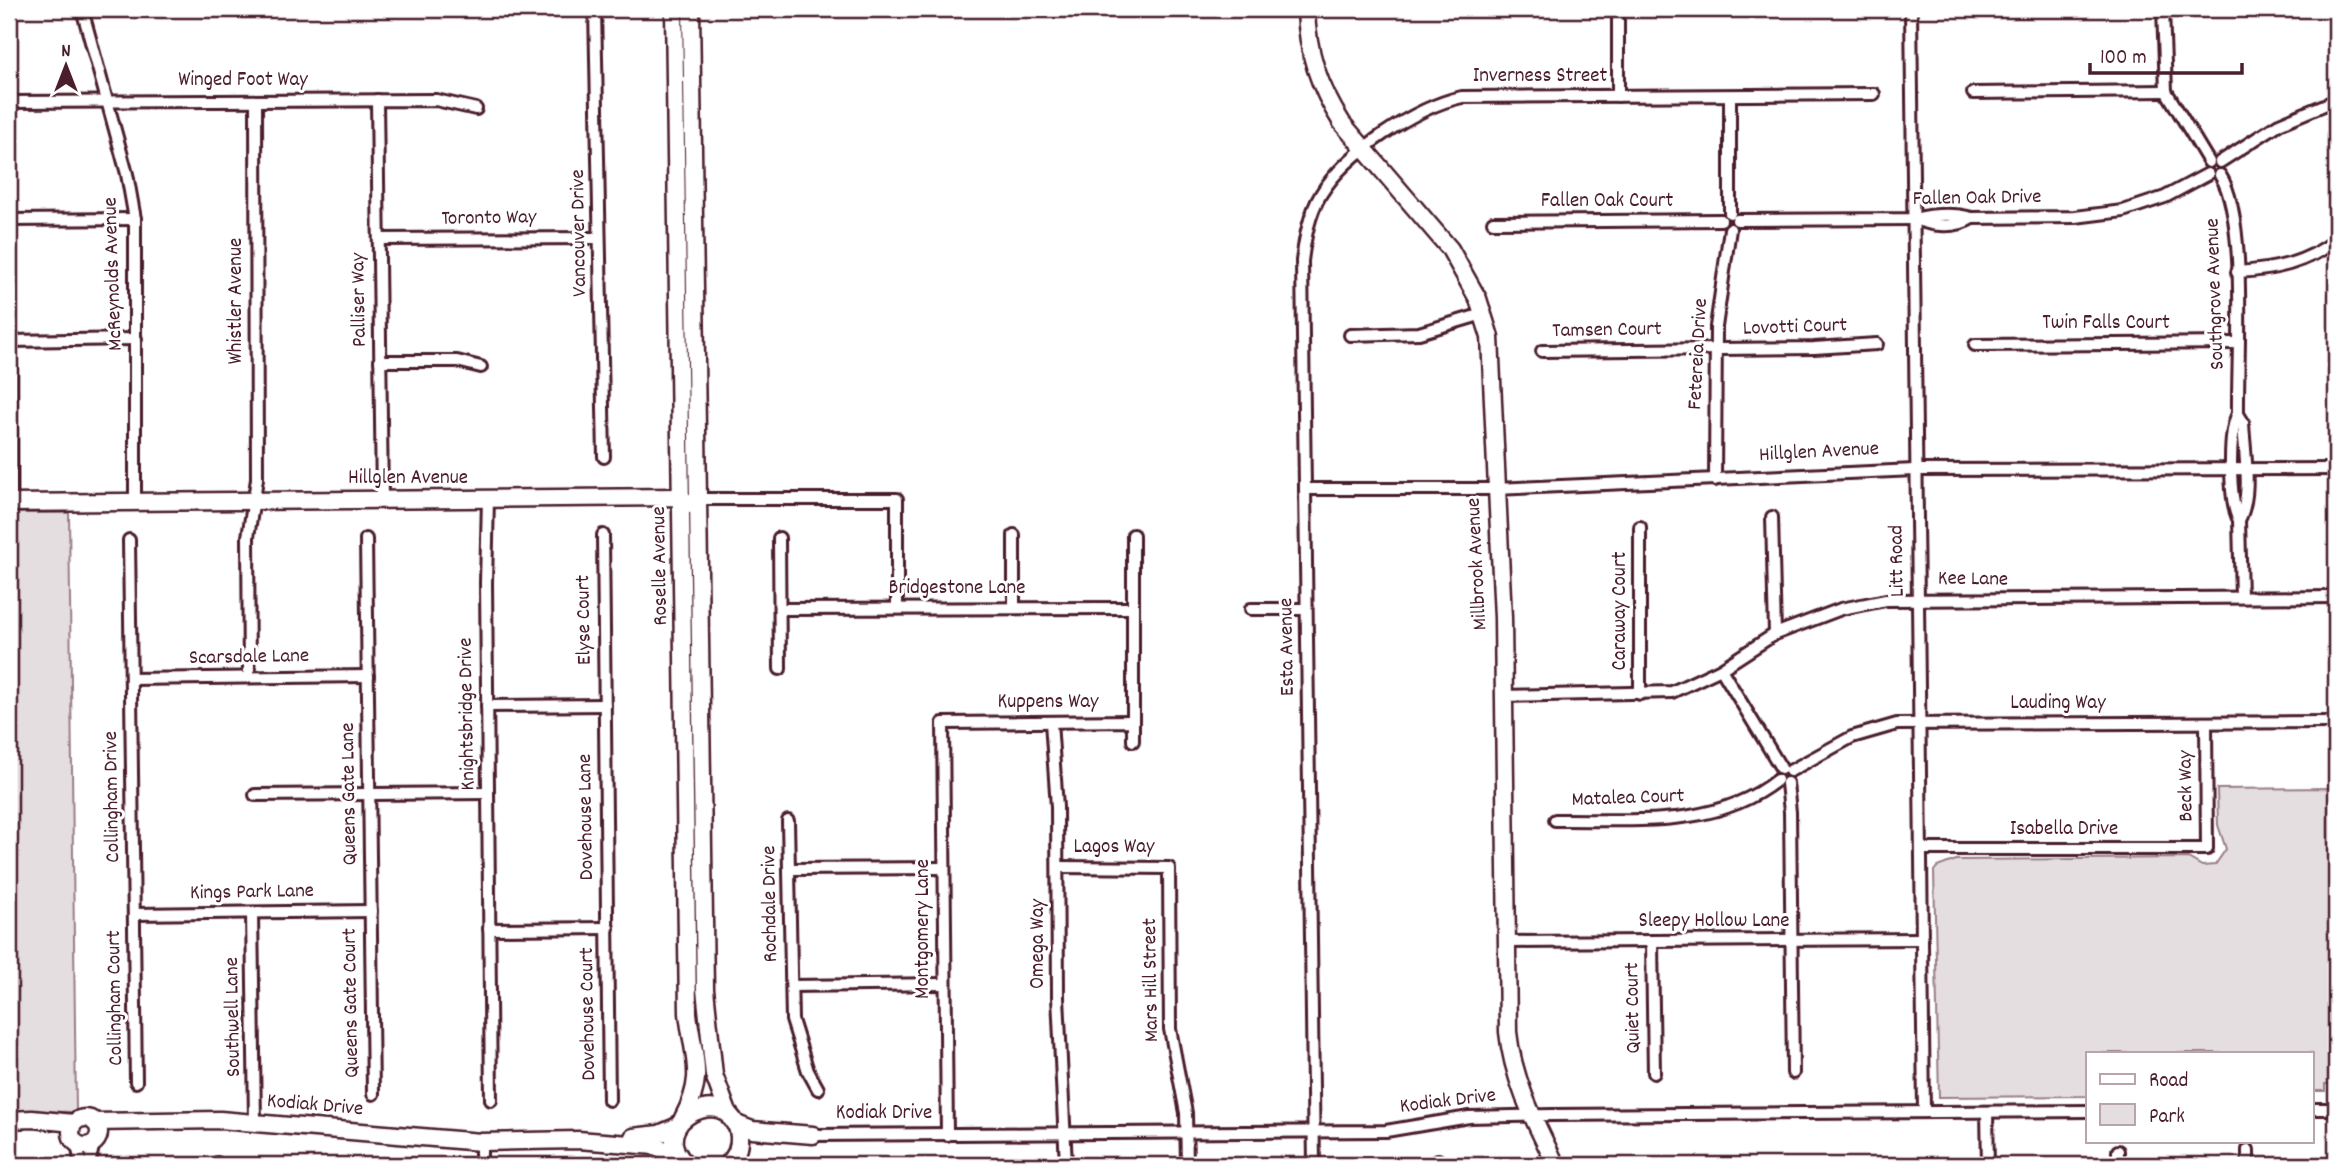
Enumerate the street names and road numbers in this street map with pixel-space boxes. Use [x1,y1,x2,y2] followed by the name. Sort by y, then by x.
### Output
[1473,62,1607,92] street label: Inverness Street
[178,66,308,96] street label: Winged Foot Way
[564,169,596,297] street label: Vancouver Drive
[1912,183,2042,215] street label: Fallen Oak Drive
[1541,187,1674,217] street label: Fallen Oak Court
[96,197,132,351] street label: McReynolds Avenue
[441,203,537,235] street label: Toronto Way
[2198,218,2234,370] street label: Southgrove Avenue
[222,238,252,364] street label: Whistler Avenue
[344,252,376,347] street label: Palliser Way
[1681,297,1717,411] street label: Fetereia Drive
[2042,309,2170,339] street label: Twin Falls Court
[1742,311,1848,345] street label: Lovotti Court
[1552,315,1662,347] street label: Tamsen Court
[1758,435,1880,471] street label: Hillglen Avenue
[348,464,468,494] street label: Hillglen Avenue
[1460,497,1496,631] street label: Millbrook Avenue
[645,506,677,626] street label: Roselle Avenue
[1882,525,1914,597] street label: Litt Road
[1606,551,1636,670] street label: Caraway Court
[1938,564,2008,596] street label: Kee Lane
[569,574,601,665] street label: Elyse Court
[889,574,1025,604] street label: Bridgestone Lane
[1272,598,1304,696] street label: Esta Avenue
[452,637,484,791] street label: Knightsbridge Drive
[189,642,309,674] street label: Scarsdale Lane
[997,688,1099,718] street label: Kuppens Way
[2010,689,2106,719] street label: Lauding Way
[334,722,366,866] street label: Queens Gate Lane
[97,731,129,863] street label: Collingham Drive
[2171,750,2203,822] street label: Beck Way
[571,754,603,880] street label: Dovehouse Lane
[1571,782,1685,816] street label: Matalea Court
[2010,815,2118,845] street label: Isabella Drive
[1073,833,1155,863] street label: Lagos Way
[755,845,787,963] street label: Rochdale Drive
[909,859,939,999] street label: Montgomery Lane
[190,877,314,909] street label: Kings Park Lane
[1024,899,1054,989] street label: Omega Way
[1639,907,1789,937] street label: Sleepy Hollow Lane
[1136,917,1168,1042] street label: Mars Hill Street
[336,928,368,1078] street label: Queens Gate Court
[100,930,132,1066] street label: Collingham Court
[573,947,605,1081] street label: Dovehouse Court
[218,957,250,1077] street label: Southwell Lane
[1618,962,1650,1054] street label: Quiet Court
[1398,1081,1498,1123] street label: Kodiak Drive
[266,1087,364,1125] street label: Kodiak Drive
[836,1099,932,1129] street label: Kodiak Drive

